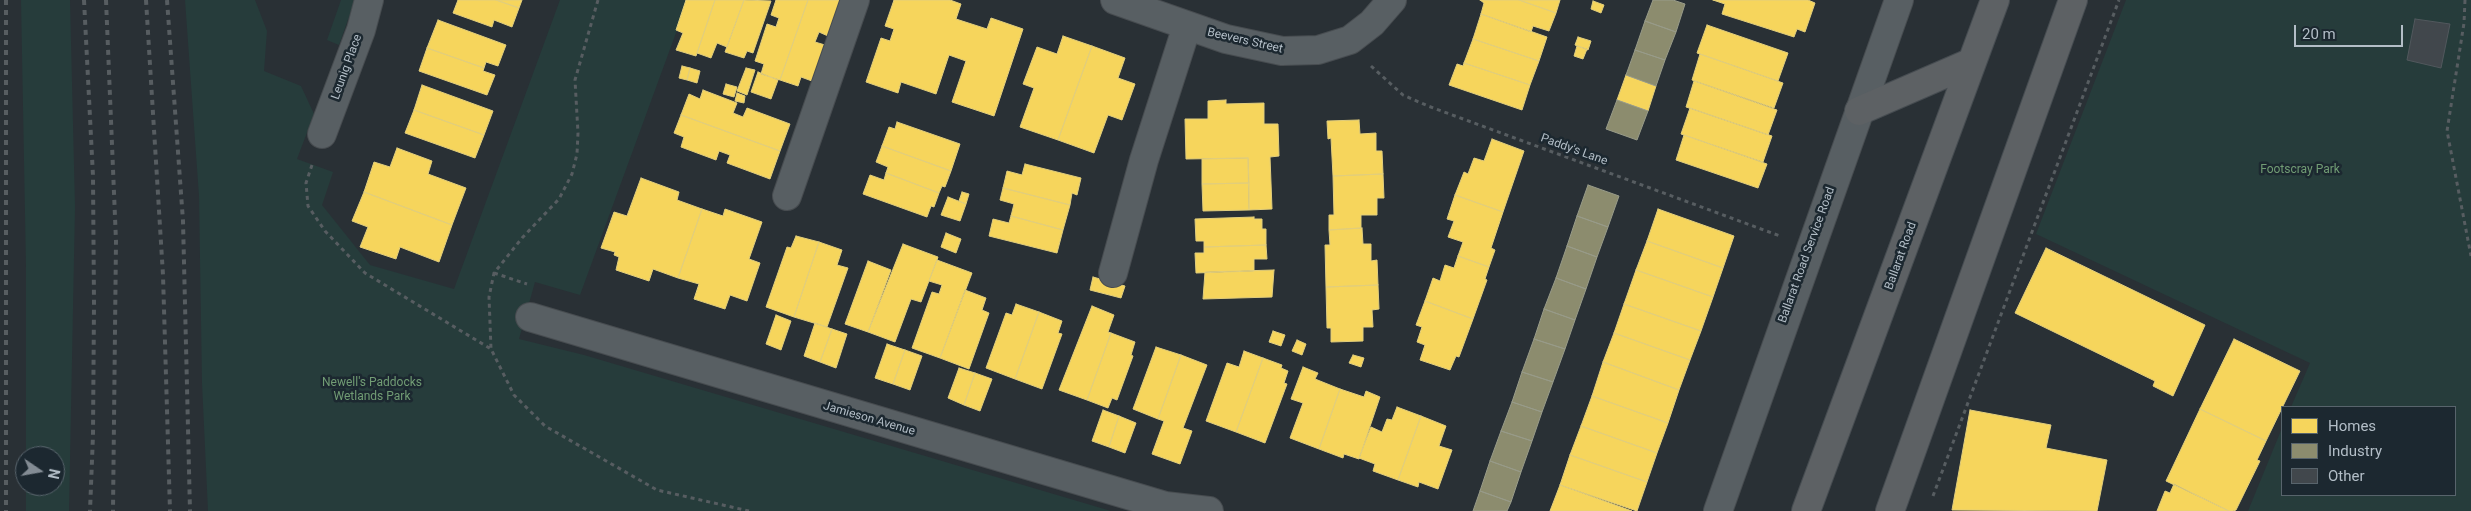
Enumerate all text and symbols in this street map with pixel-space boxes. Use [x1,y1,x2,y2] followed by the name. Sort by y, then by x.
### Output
[2296,15,2405,47] scale bar
[1206,25,1284,57] street label: Beevers Street
[2302,25,2336,43] text: 20 m
[329,32,365,102] street label: Leunig Place
[1539,131,1609,169] street label: Paddy's Lane
[2260,163,2340,177] park label: Footscray Park
[1776,185,1838,325] street label: Ballarat Road Service Road
[1882,220,1920,292] street label: Ballarat Road
[322,376,422,404] park label: Newell's Paddocks Wetlands Park
[821,399,917,439] street label: Jamieson Avenue
[2281,406,2456,496] legend
[2328,417,2376,435] text: Homes
[2328,442,2382,460] text: Industry
[15,446,65,496] north arrow
[45,467,63,480] text: N
[2328,467,2365,485] text: Other

